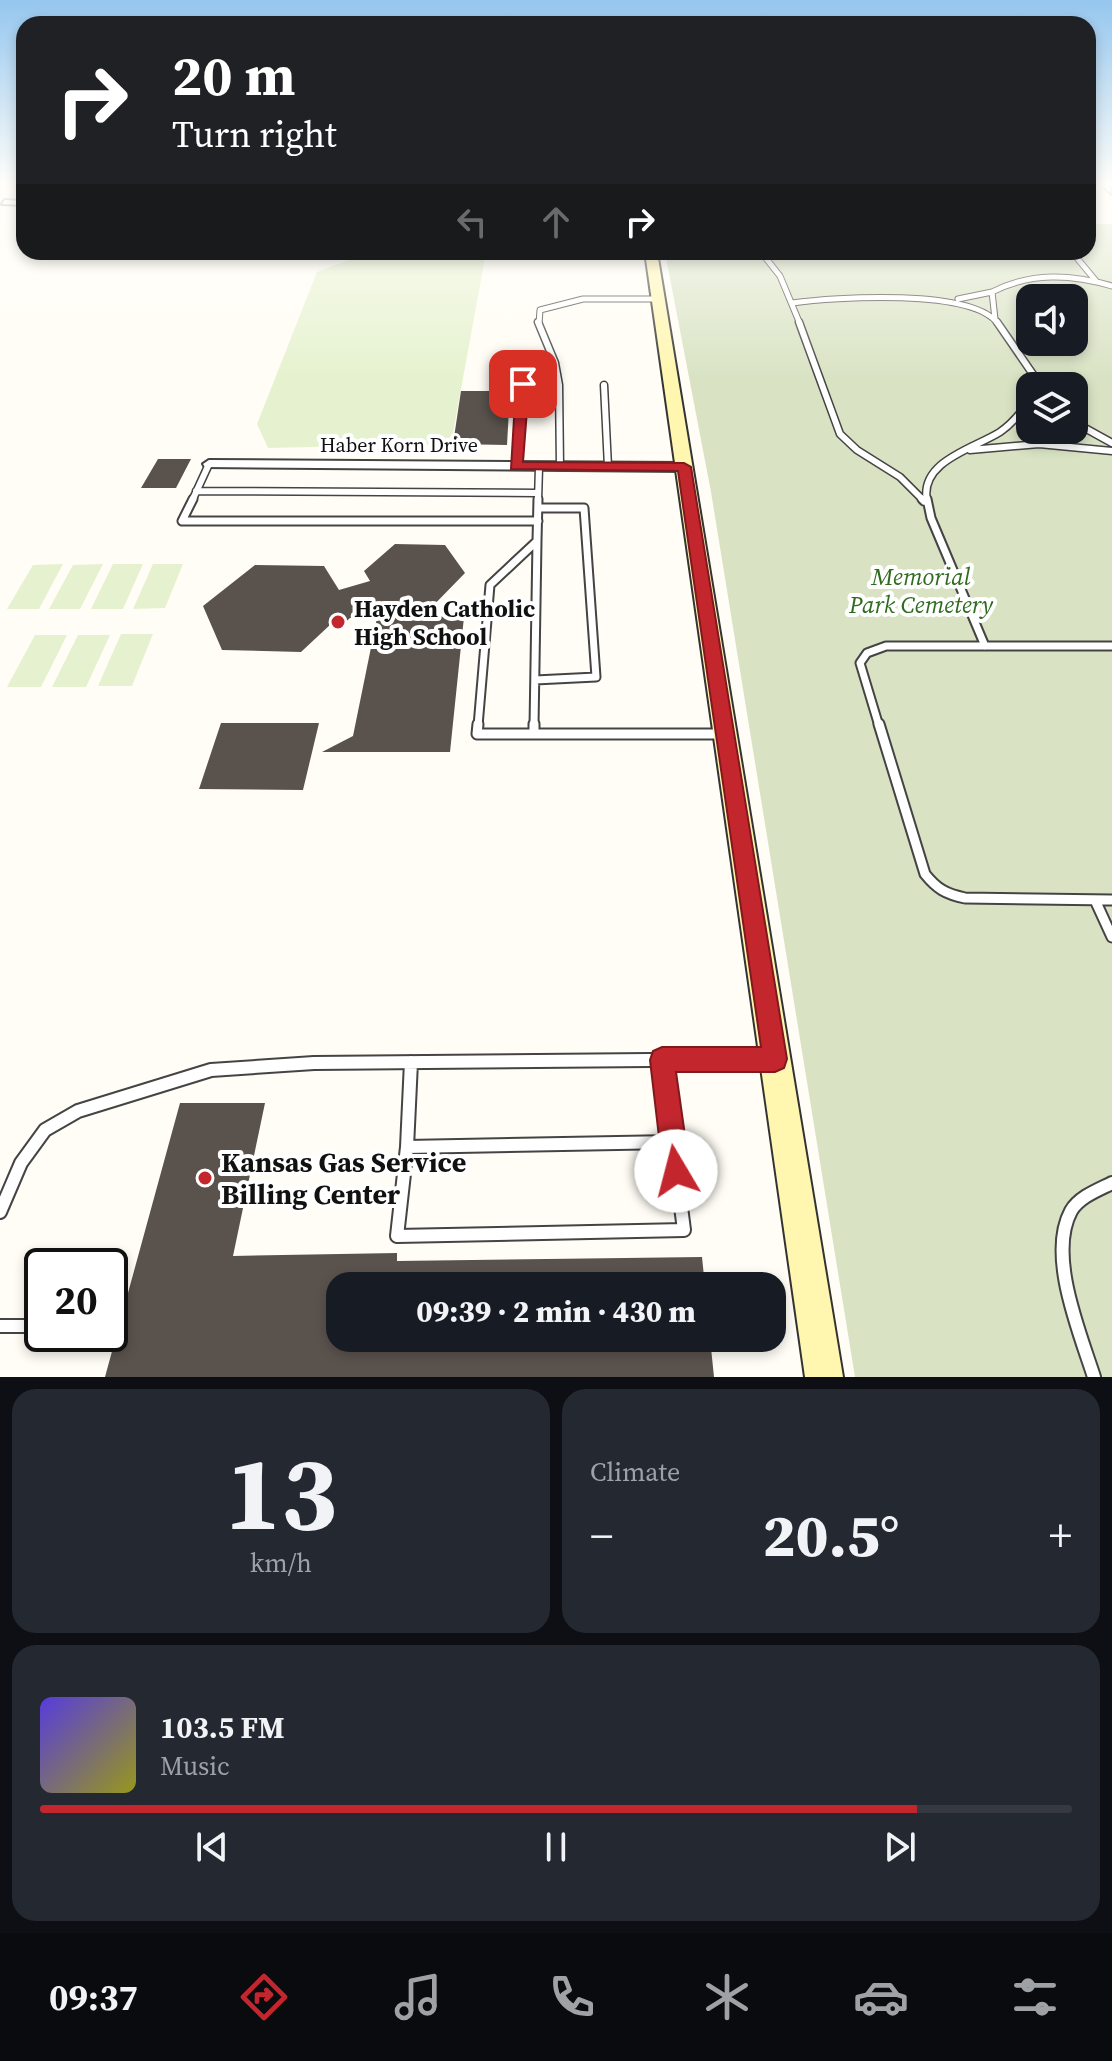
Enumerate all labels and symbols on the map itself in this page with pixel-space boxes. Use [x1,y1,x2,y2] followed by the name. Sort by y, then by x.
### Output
[489,350,557,418] pin
[320,431,478,459] street label: Haber Korn Drive
[848,560,994,621] park label: Memorial Park Cemetery
[354,592,535,653] place label: Hayden Catholic High School
[329,613,347,631] marker: Hayden Catholic High School
[634,1129,718,1213] position arrow
[221,1143,466,1213] place label: Kansas Gas Service Billing Center
[196,1169,214,1187] marker: Kansas Gas Service Billing Center
[24,1248,128,1352] speed limit sign: 20

